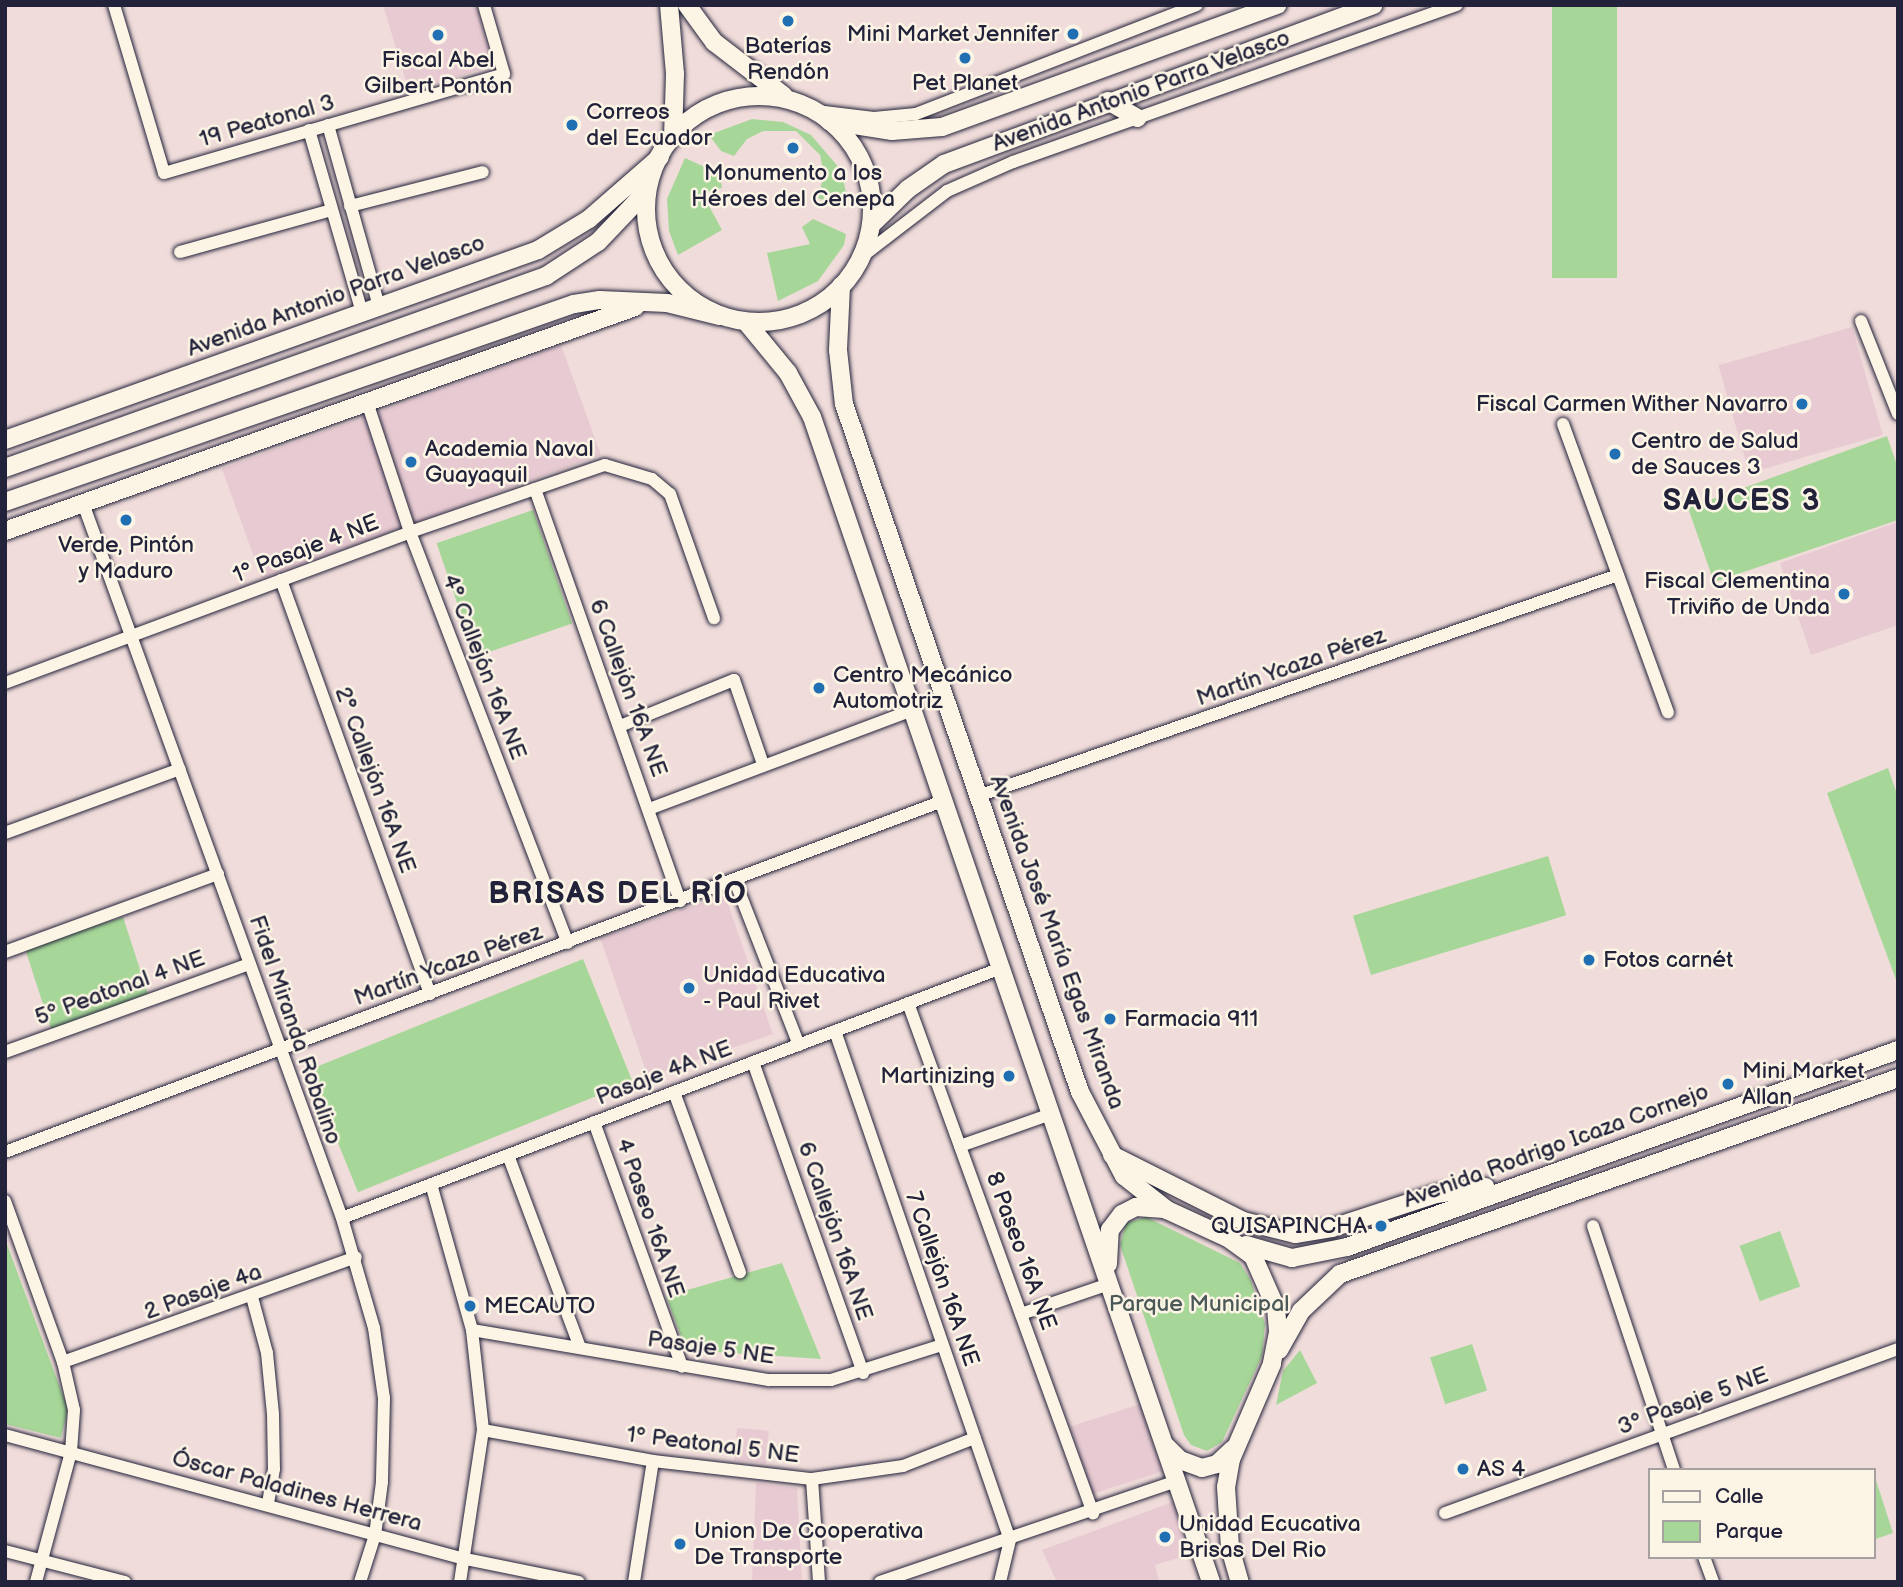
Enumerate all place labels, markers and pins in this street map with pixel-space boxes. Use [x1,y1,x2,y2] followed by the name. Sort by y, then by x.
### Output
[780,13,796,29] marker: Baterías Rendón
[846,20,1059,48] place label: Mini Market Jennifer
[1065,26,1081,42] marker: Mini Market Jennifer
[430,27,446,43] marker: Fiscal Abel Gilbert Pontón
[745,32,831,86] place label: Baterías Rendón
[364,46,512,100] place label: Fiscal Abel Gilbert Pontón
[957,50,973,66] marker: Pet Planet
[912,69,1018,97] place label: Pet Planet
[586,98,712,152] place label: Correos del Ecuador
[564,117,580,133] marker: Correos del Ecuador
[785,140,801,156] marker: Monumento a los Héroes del Cenepa
[691,159,895,213] place label: Monumento a los Héroes del Cenepa
[1475,390,1788,418] place label: Fiscal Carmen Wither Navarro
[1794,396,1810,412] marker: Fiscal Carmen Wither Navarro
[1631,427,1799,481] place label: Centro de Salud de Sauces 3
[425,435,594,489] place label: Academia Naval Guayaquil
[1605,444,1625,464] marker: Centro de Salud de Sauces 3
[403,454,419,470] marker: Academia Naval Guayaquil
[118,512,134,528] marker: Verde, Pintón y Maduro
[58,531,194,585] place label: Verde, Pintón y Maduro
[1644,567,1830,621] place label: Fiscal Clementina Triviño de Unda
[1836,586,1852,602] marker: Fiscal Clementina Triviño de Unda
[833,661,1013,715] place label: Centro Mecánico Automotriz
[811,680,827,696] marker: Centro Mecánico Automotriz
[1603,946,1733,974] place label: Fotos carnét
[1581,952,1597,968] marker: Fotos carnét
[703,961,886,1015] place label: Unidad Educativa - Paul Rivet
[681,980,697,996] marker: Unidad Educativa - Paul Rivet
[1124,1005,1258,1033] place label: Farmacia 911
[1102,1011,1118,1027] marker: Farmacia 911
[1742,1057,1865,1111] place label: Mini Market Allan
[880,1062,995,1090] place label: Martinizing
[1001,1068,1017,1084] marker: Martinizing
[1720,1076,1736,1092] marker: Mini Market Allan
[1211,1212,1367,1240] place label: QUISAPINCHA
[1373,1218,1389,1234] marker: QUISAPINCHA
[484,1292,595,1320] place label: MECAUTO
[462,1298,478,1314] marker: MECAUTO
[1477,1455,1525,1483] place label: AS 4
[1455,1461,1471,1477] marker: AS 4
[1179,1510,1361,1564] place label: Unidad Ecucativa Brisas Del Rio
[694,1517,923,1571] place label: Union De Cooperativa De Transporte
[1157,1529,1173,1545] marker: Unidad Ecucativa Brisas Del Rio
[672,1536,688,1552] marker: Union De Cooperativa De Transporte

